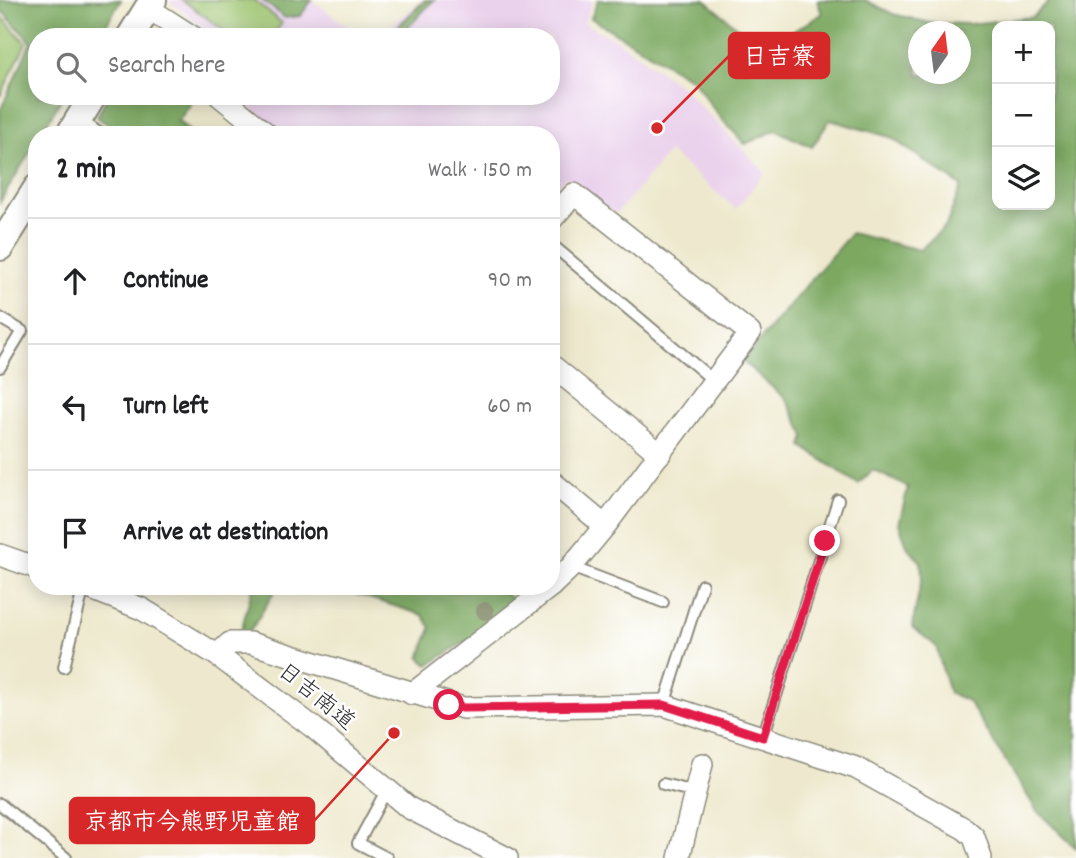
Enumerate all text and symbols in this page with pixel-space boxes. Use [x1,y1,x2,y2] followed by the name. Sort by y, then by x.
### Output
[908,21,971,84] north arrow
[992,21,1055,210] map controls
[992,21,1055,84] button: +
[28,28,560,105] search box
[729,33,829,78] callout: 日吉寮
[743,42,815,76] text: 日吉寮
[52,48,90,86] icon: search
[108,48,226,85] text: Search here
[992,84,1055,147] button: −
[992,147,1055,210] button: layers
[56,150,116,193] text: 2 min
[428,155,532,188] text: Walk · 150 m
[56,262,94,300] icon: ahead
[123,263,208,300] text: Continue
[488,265,532,298] text: 90 m
[56,388,94,426] icon: left
[123,389,209,426] text: Turn left
[487,391,532,424] text: 60 m
[56,514,94,552] icon: arrive
[123,515,328,552] text: Arrive at destination
[809,525,840,556] route end
[269,656,361,740] street label: 日吉南道
[433,689,464,720] route start
[70,798,314,843] callout: 京都市今熊野児童館
[84,807,300,841] text: 京都市今熊野児童館

